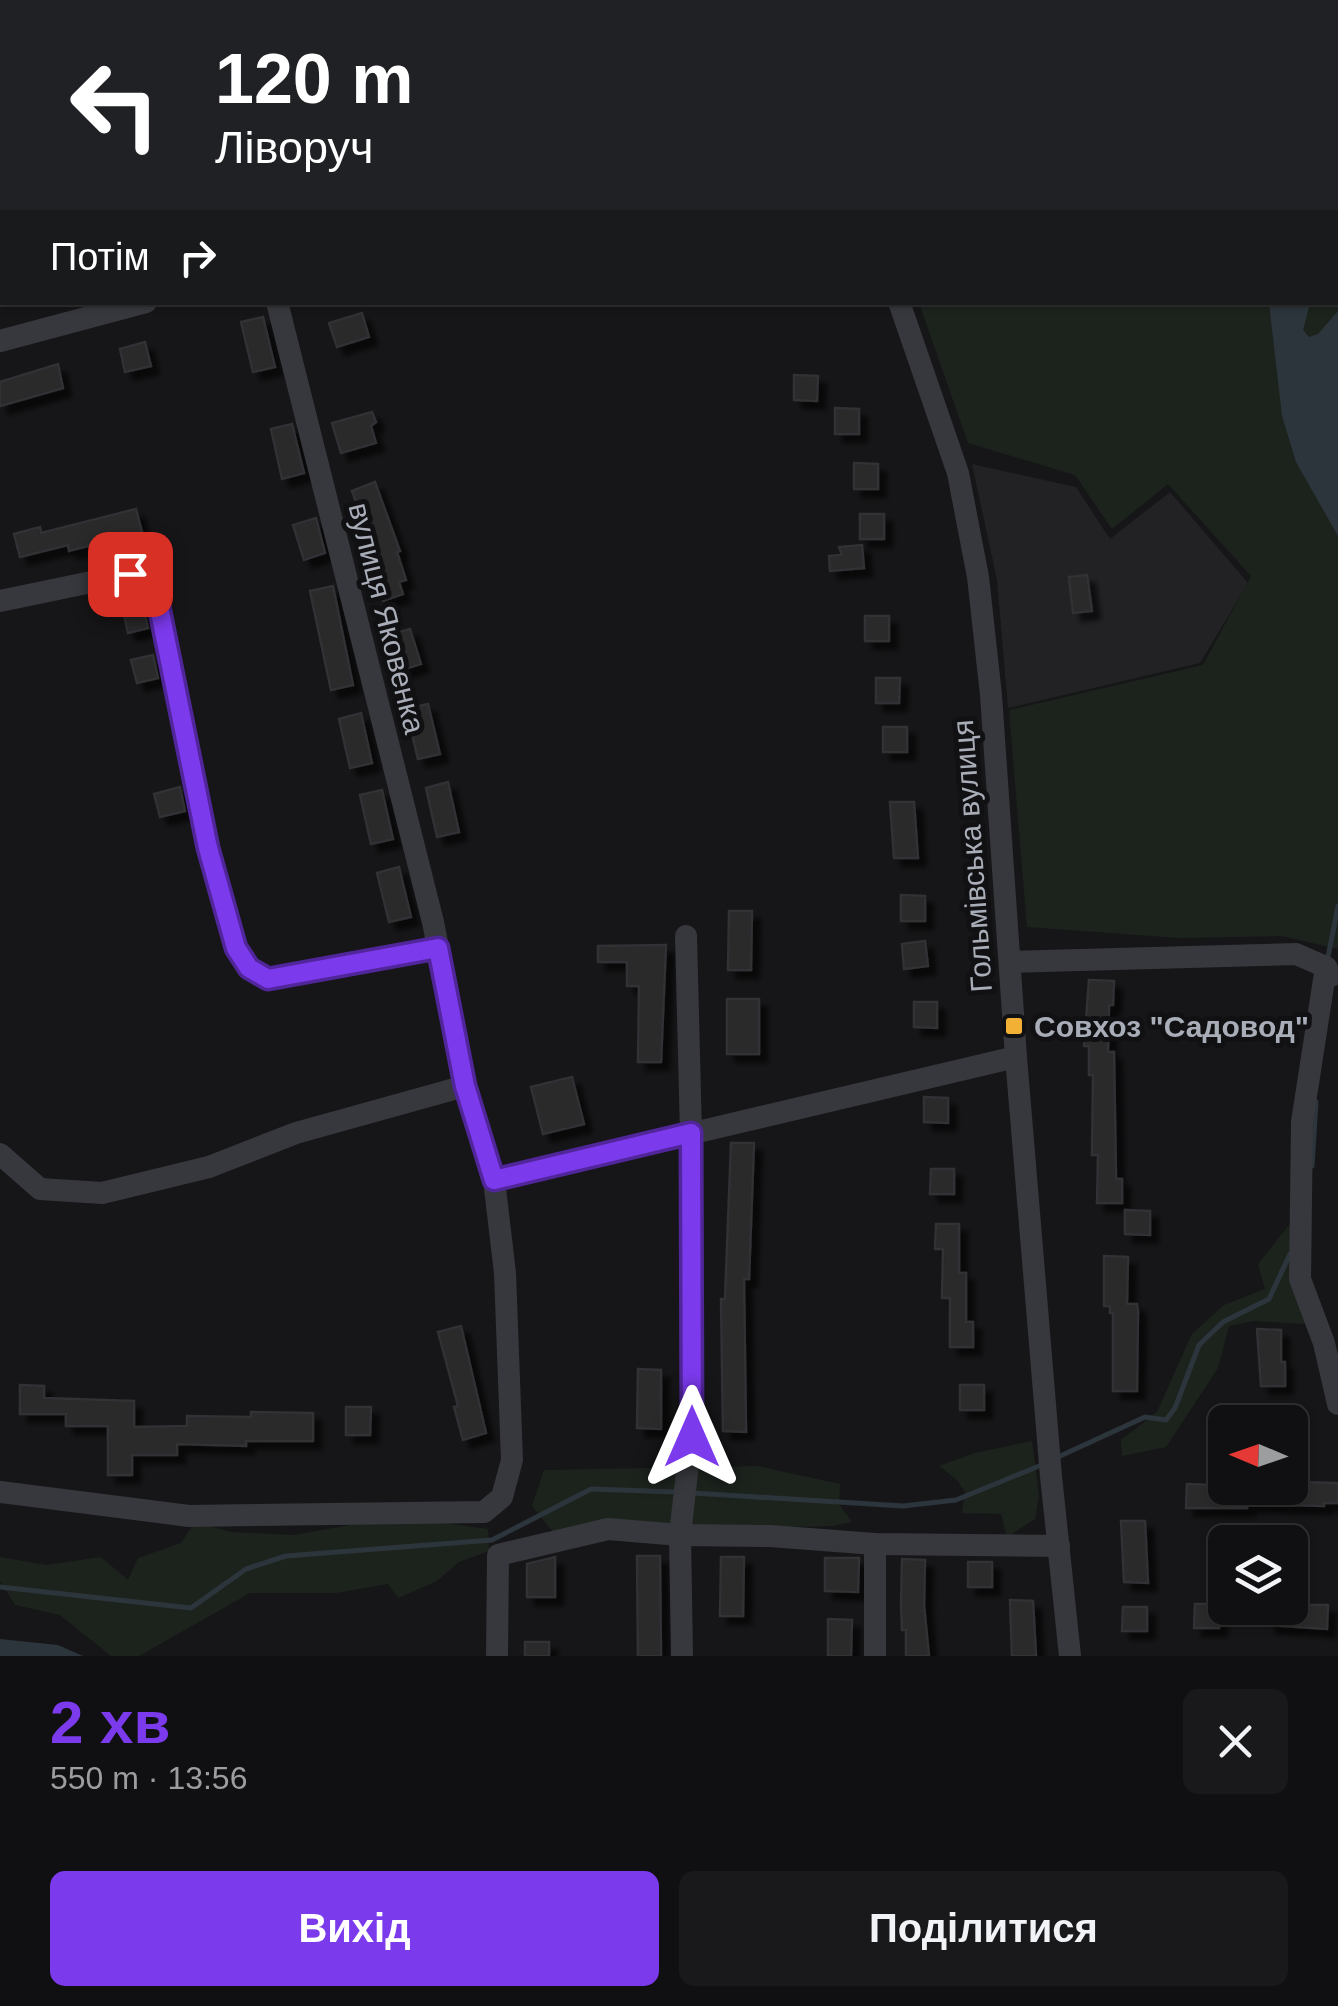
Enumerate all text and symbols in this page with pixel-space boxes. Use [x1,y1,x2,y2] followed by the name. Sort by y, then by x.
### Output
[50,40,180,170] icon: left
[215,40,413,118] text: 120 m
[215,122,373,173] text: Ліворуч
[170,230,225,285] icon: right
[50,236,150,278] text: Потім
[342,499,432,737] street label: вулиця Яковенка
[88,532,173,617] pin
[103,547,158,602] icon: arrive
[946,719,998,993] street label: Гольмівська вулиця
[1034,1010,1309,1043] place label: Совхоз "Садовод"
[1003,1015,1025,1037] marker: Совхоз "Садовод"
[640,1385,744,1489] position arrow
[1208,1405,1308,1505] north arrow
[1208,1405,1308,1625] map controls
[1208,1525,1308,1625] button: layers
[50,1689,170,1756] text: 2 хв
[1183,1689,1288,1794] button: close
[50,1760,247,1796] text: 550 m · 13:56
[50,1871,659,1986] button: Вихід
[679,1871,1288,1986] button: Поділитися

